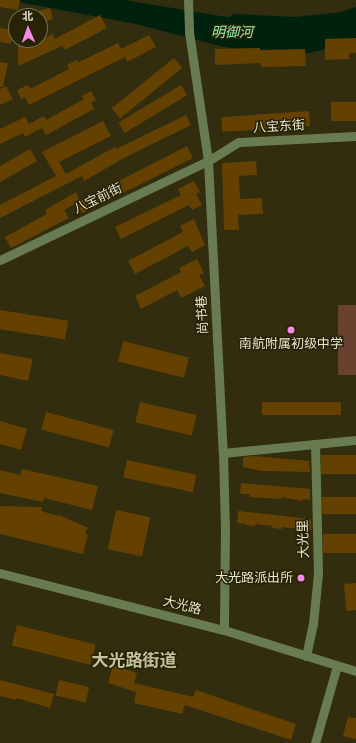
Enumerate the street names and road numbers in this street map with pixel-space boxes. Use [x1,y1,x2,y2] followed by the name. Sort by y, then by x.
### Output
[253,118,305,136] street label: 八宝东街
[71,181,125,217] street label: 八宝前街
[194,295,212,335] street label: 尚书巷
[296,519,312,559] street label: 大光里
[161,594,203,618] street label: 大光路

